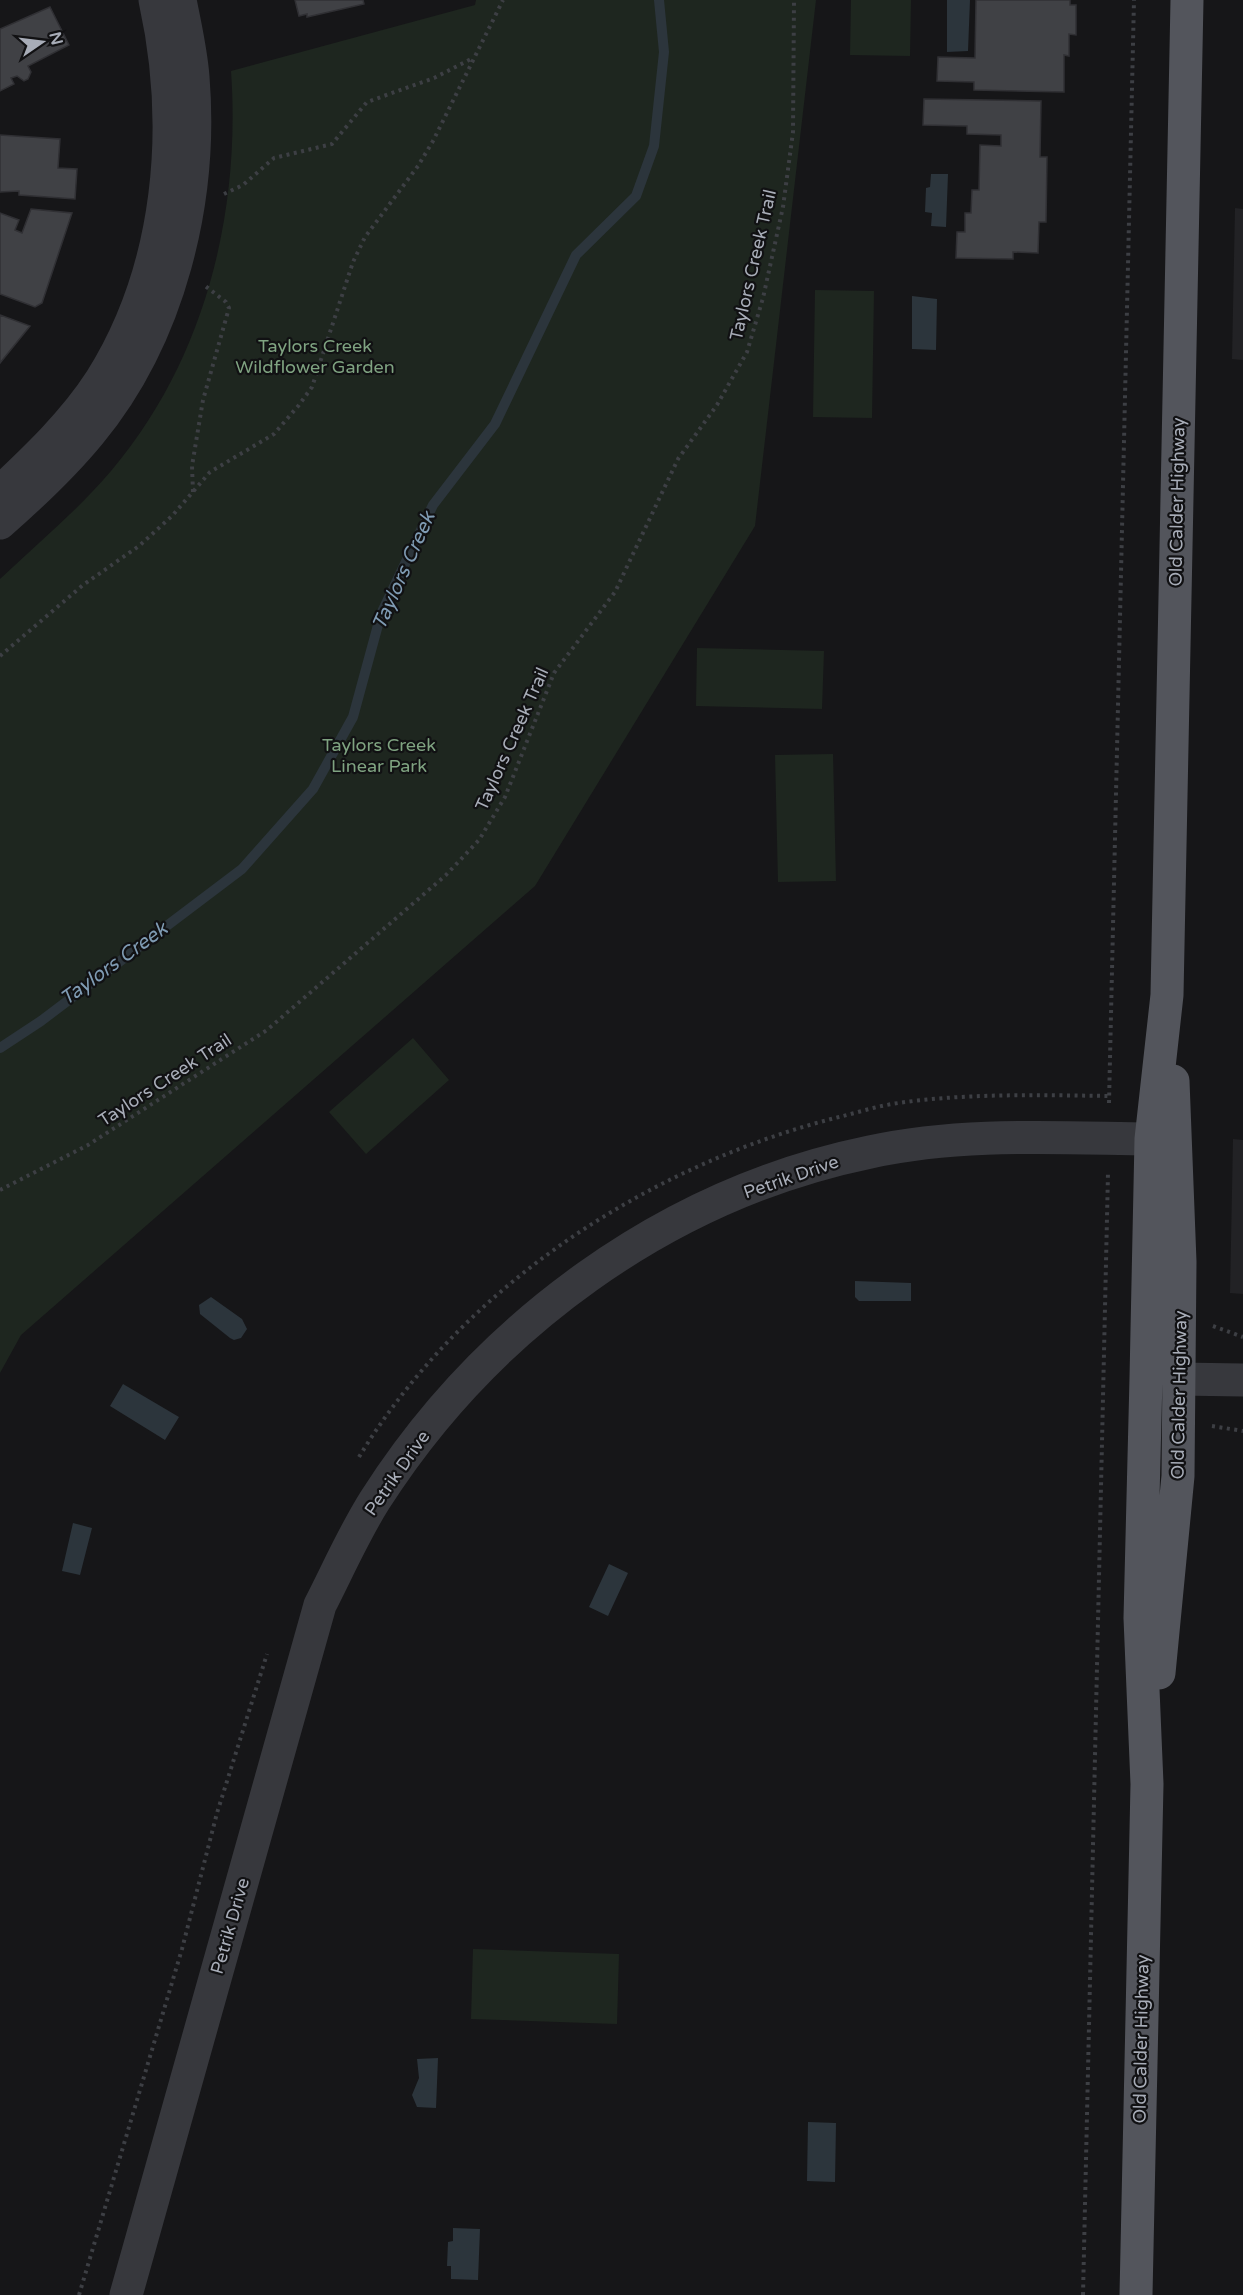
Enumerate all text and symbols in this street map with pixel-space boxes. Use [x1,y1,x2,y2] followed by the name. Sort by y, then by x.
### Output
[12,12,72,72] north arrow
[44,30,67,47] text: N
[725,187,781,343] street label: Taylors Creek Trail
[235,335,395,378] park label: Taylors Creek Wildflower Garden
[1165,417,1189,587] street label: Old Calder Highway
[367,506,442,634] water label: Taylors Creek
[471,664,553,814] street label: Taylors Creek Trail
[322,734,436,777] park label: Taylors Creek Linear Park
[56,916,174,1011] water label: Taylors Creek
[94,1029,236,1131] street label: Taylors Creek Trail
[741,1150,841,1204] street label: Petrik Drive
[1167,1310,1191,1480] street label: Old Calder Highway
[360,1426,434,1520] street label: Petrik Drive
[206,1875,254,1977] street label: Petrik Drive
[1129,1954,1153,2124] street label: Old Calder Highway

